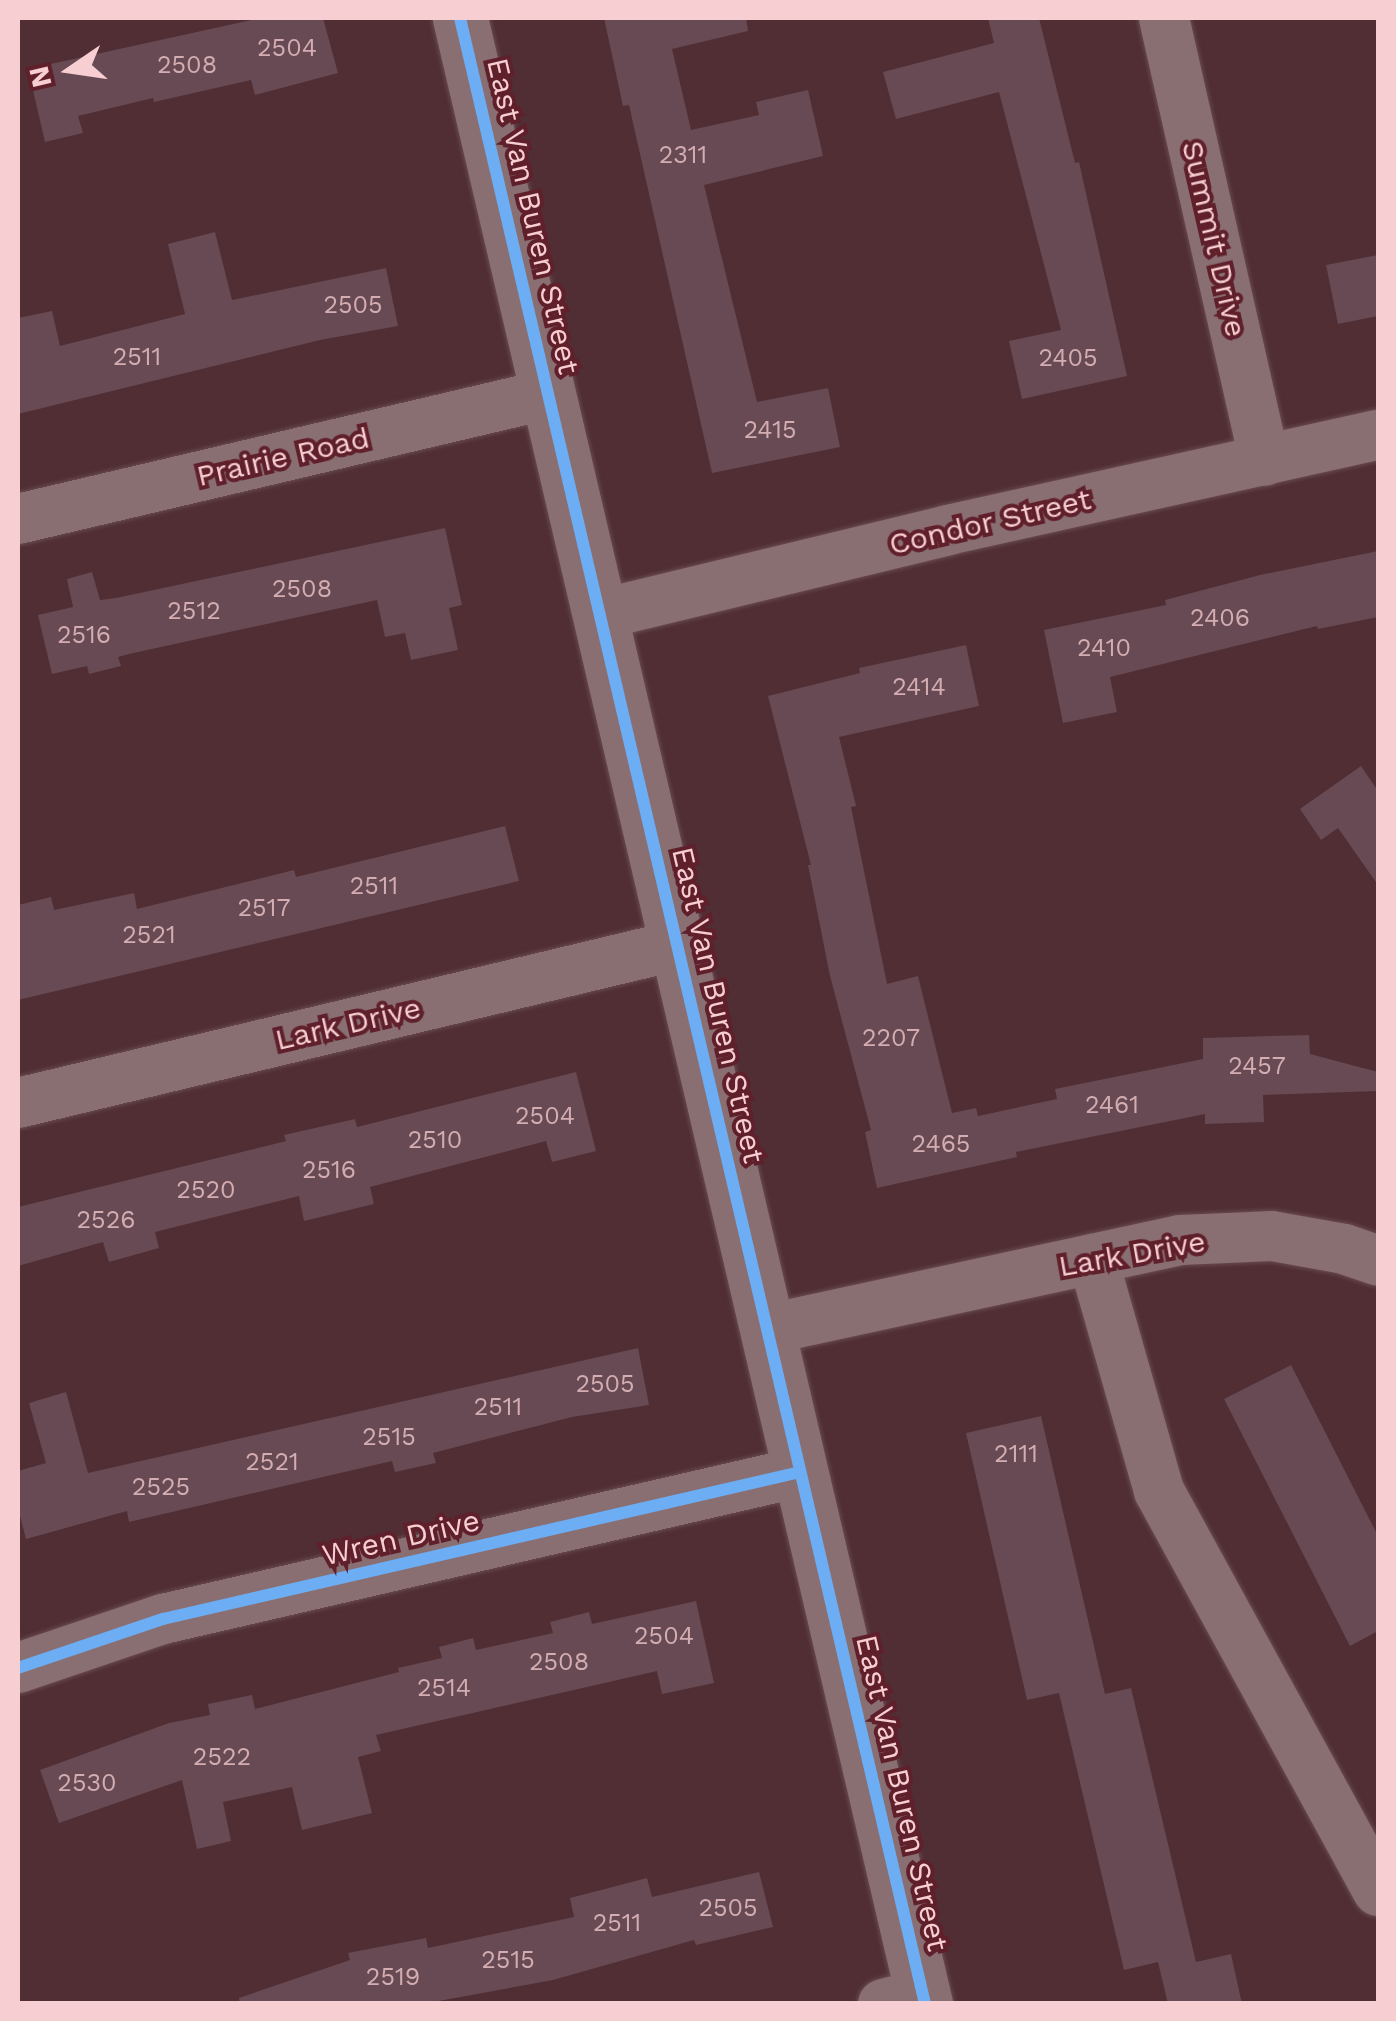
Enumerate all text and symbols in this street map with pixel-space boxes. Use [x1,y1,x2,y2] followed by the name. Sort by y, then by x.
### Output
[20,20,120,120] north arrow
[257,33,317,63] house number: 2504
[157,50,217,80] house number: 2508
[479,54,587,378] street label: East Van Buren Street
[22,63,59,91] text: N
[1174,137,1254,341] street label: Summit Drive
[659,140,707,170] house number: 2311
[323,290,383,320] house number: 2505
[113,342,161,372] house number: 2511
[1038,343,1098,373] house number: 2405
[744,415,796,445] house number: 2415
[193,420,373,494] street label: Prairie Road
[885,481,1095,563] street label: Condor Street
[272,574,332,604] house number: 2508
[167,596,221,626] house number: 2512
[1190,603,1250,633] house number: 2406
[57,620,111,650] house number: 2516
[1077,633,1131,663] house number: 2410
[892,672,946,702] house number: 2414
[664,843,772,1167] street label: East Van Buren Street
[350,871,398,901] house number: 2511
[238,893,290,923] house number: 2517
[122,920,176,950] house number: 2521
[271,990,425,1058] street label: Lark Drive
[862,1023,920,1053] house number: 2207
[1228,1051,1286,1081] house number: 2457
[1085,1090,1139,1120] house number: 2461
[515,1101,575,1131] house number: 2504
[408,1125,462,1155] house number: 2510
[912,1129,970,1159] house number: 2465
[302,1155,356,1185] house number: 2516
[176,1175,236,1205] house number: 2520
[77,1205,135,1235] house number: 2526
[1056,1223,1208,1285] street label: Lark Drive
[575,1369,635,1399] house number: 2505
[474,1392,522,1422] house number: 2511
[362,1422,416,1452] house number: 2515
[994,1439,1038,1469] house number: 2111
[245,1447,299,1477] house number: 2521
[132,1472,190,1502] house number: 2525
[319,1502,483,1574] street label: Wren Drive
[634,1621,694,1651] house number: 2504
[848,1631,956,1955] street label: East Van Buren Street
[529,1647,589,1677] house number: 2508
[417,1673,471,1703] house number: 2514
[193,1742,251,1772] house number: 2522
[57,1768,117,1798] house number: 2530
[698,1893,758,1923] house number: 2505
[593,1908,641,1938] house number: 2511
[481,1945,535,1975] house number: 2515
[366,1962,420,1992] house number: 2519

